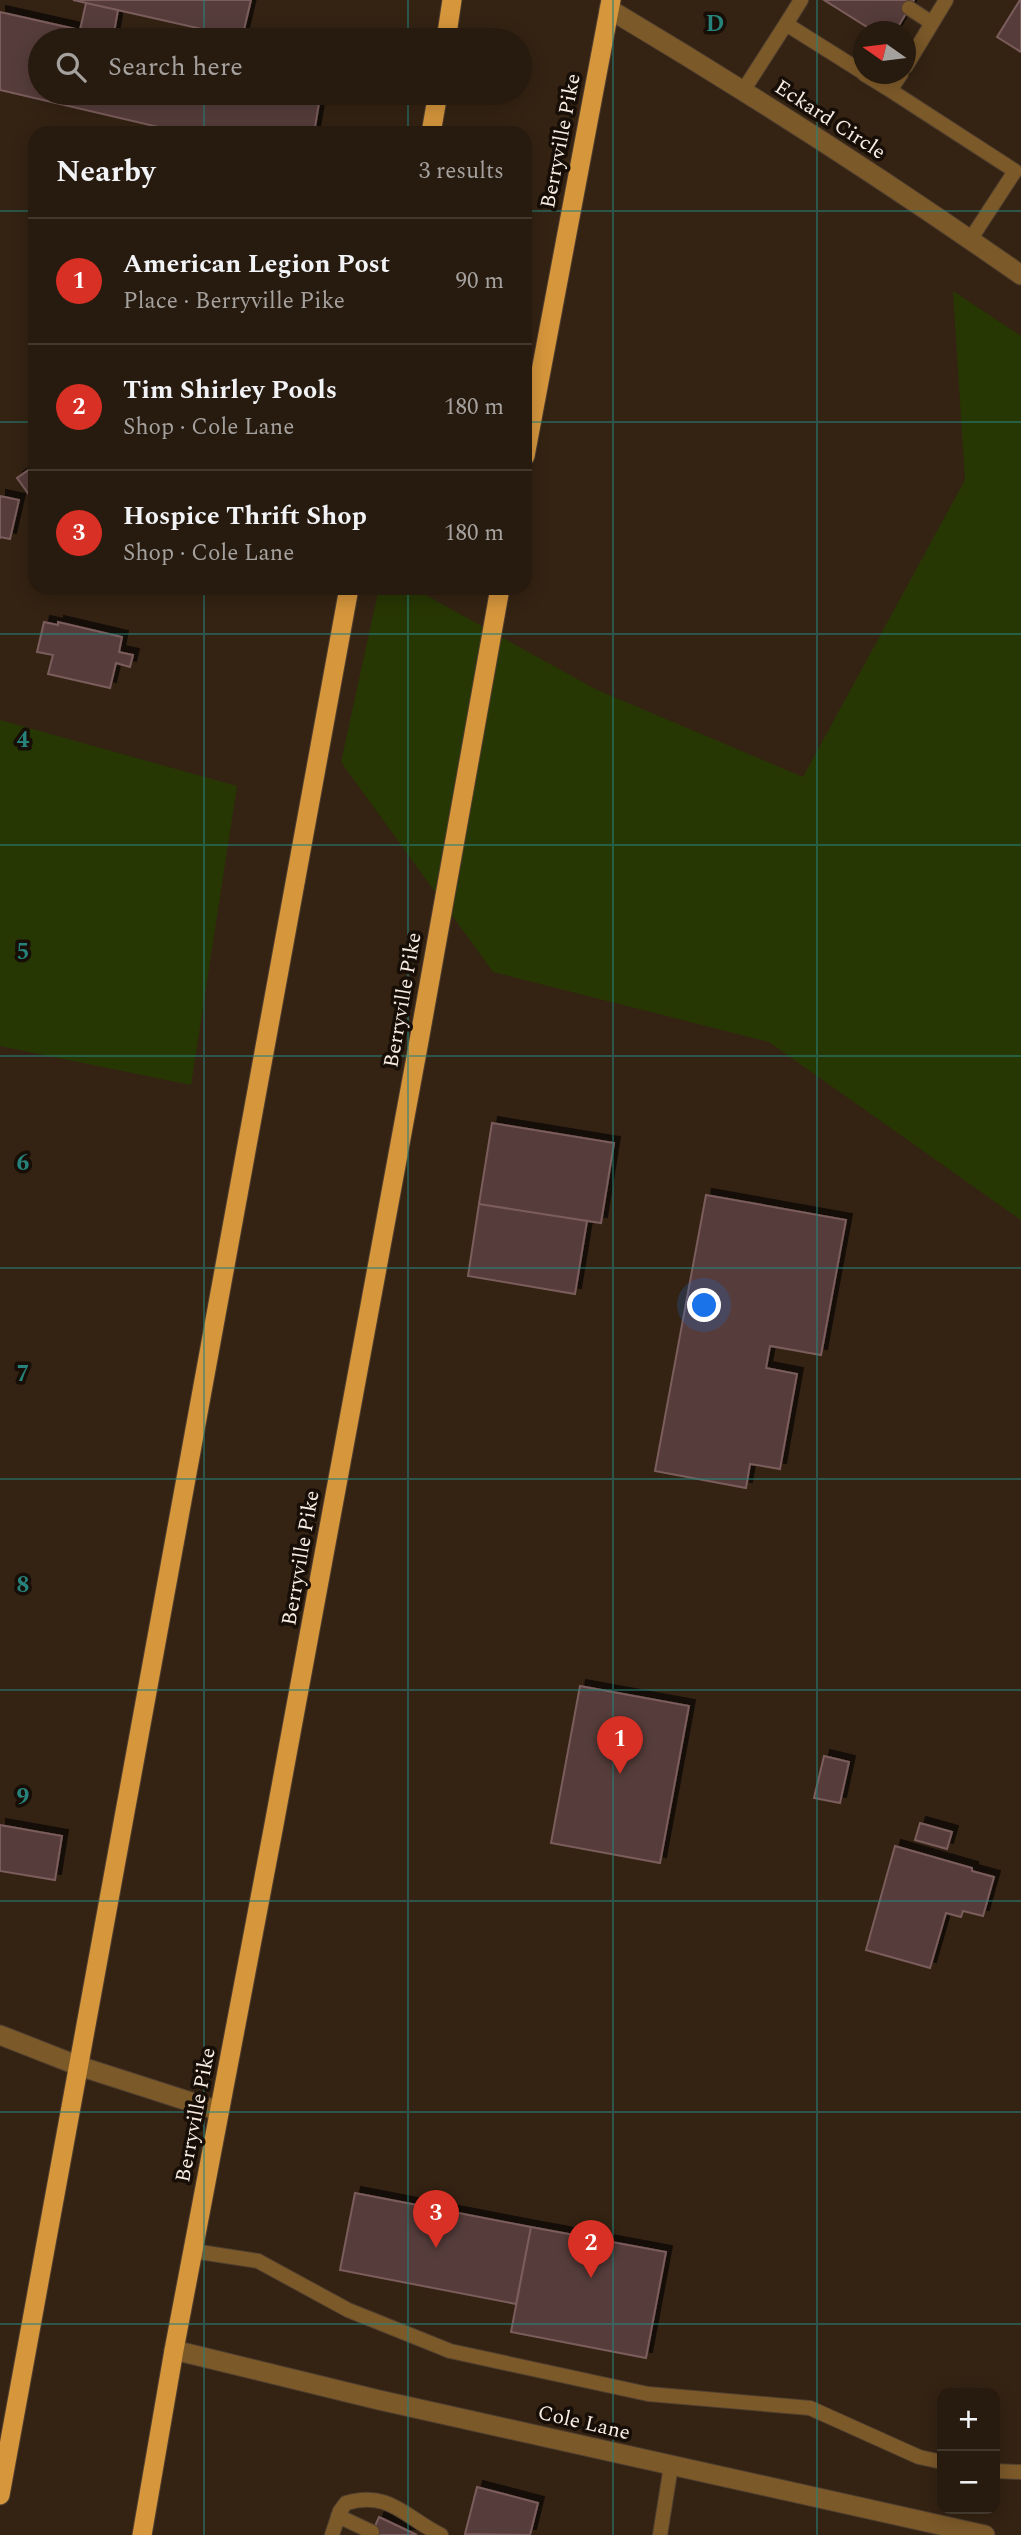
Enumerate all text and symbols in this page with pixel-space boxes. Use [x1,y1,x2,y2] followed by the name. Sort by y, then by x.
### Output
[706,7,724,42] text: D
[853,21,916,84] north arrow
[28,28,532,105] search box
[108,47,243,87] text: Search here
[52,48,90,86] icon: search
[532,71,590,211] street label: Berryville Pike
[768,72,892,168] street label: Eckard Circle
[56,149,155,195] text: Nearby
[419,154,504,189] text: 3 results
[123,244,390,284] text: American Legion Post
[73,264,85,299] text: 1
[455,264,504,299] text: 90 m
[123,284,345,319] text: Place · Berryville Pike
[123,370,337,410] text: Tim Shirley Pools
[73,390,85,425] text: 2
[444,390,504,425] text: 180 m
[123,410,294,445] text: Shop · Cole Lane
[123,496,367,536] text: Hospice Thrift Shop
[73,516,85,551] text: 3
[444,516,504,551] text: 180 m
[123,536,294,571] text: Shop · Cole Lane
[17,723,30,758] text: 4
[375,930,431,1070] street label: Berryville Pike
[17,935,29,970] text: 5
[17,1146,30,1181] text: 6
[687,1288,721,1322] your location
[17,1357,29,1392] text: 7
[273,1488,329,1628] street label: Berryville Pike
[17,1568,29,1603] text: 8
[597,1716,643,1774] pin: 1
[17,1780,30,1815] text: 9
[167,2045,225,2185] street label: Berryville Pike
[413,2190,459,2248] pin: 3
[568,2220,614,2278] pin: 2
[937,2388,1000,2514] map controls
[937,2388,1000,2451] button: +
[535,2397,633,2449] street label: Cole Lane
[937,2451,1000,2514] button: −

